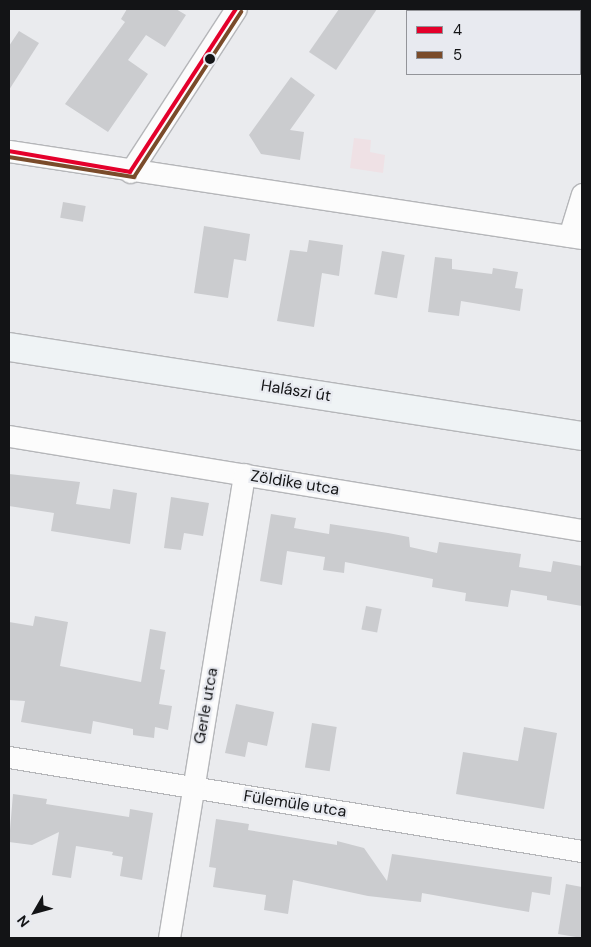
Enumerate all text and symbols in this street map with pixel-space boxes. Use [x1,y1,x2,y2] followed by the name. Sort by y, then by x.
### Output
[406,10,581,75] legend
[453,20,462,40] text: 4
[453,45,462,65] text: 5
[205,54,215,64] unlabelled marker
[260,376,332,406] street label: Halászi út
[249,467,341,499] street label: Zöldike utca
[190,666,222,746] street label: Gerle utca
[242,786,348,822] street label: Fülemüle utca
[10,887,60,937] north arrow
[13,912,33,931] text: N

